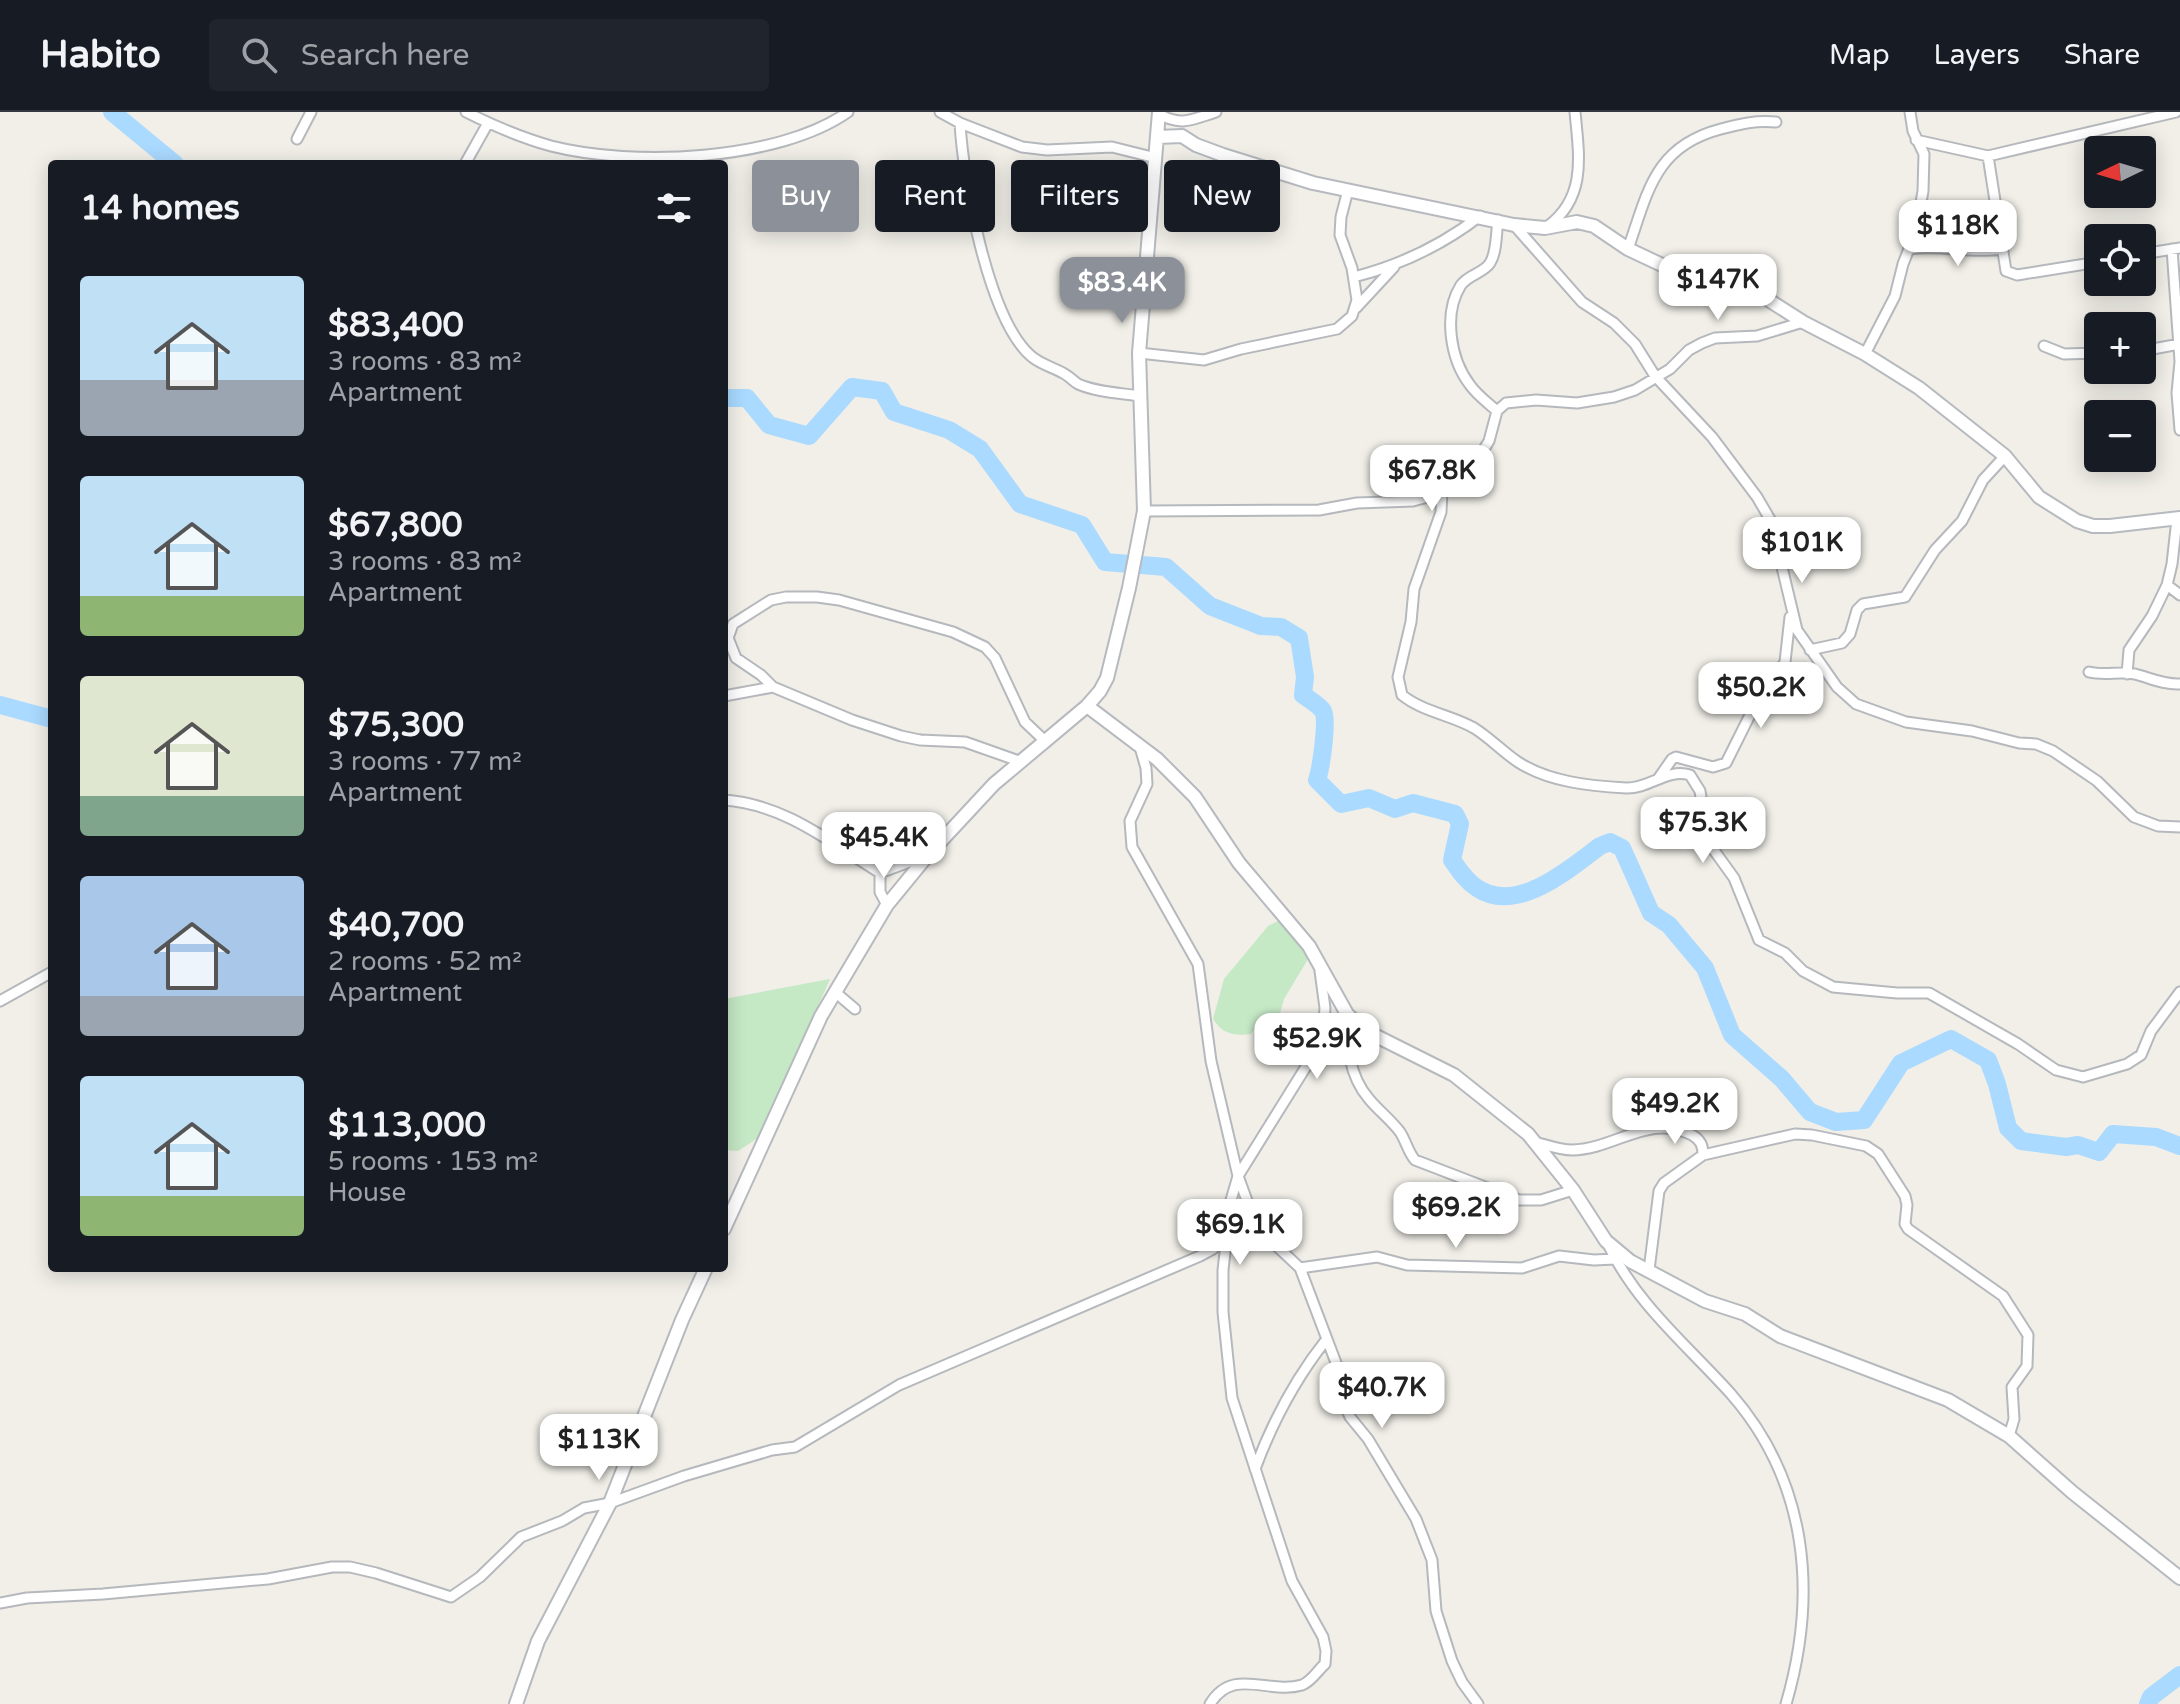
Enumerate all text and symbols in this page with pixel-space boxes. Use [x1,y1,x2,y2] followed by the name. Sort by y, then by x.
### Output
[209,19,769,91] search box
[40,32,161,78] text: Habito
[237,33,281,77] icon: search
[301,37,470,74] text: Search here
[1829,38,1890,72] text: Map
[1934,38,2020,72] text: Layers
[2064,38,2140,72] text: Share
[2084,136,2156,208] north arrow
[2084,136,2156,472] map controls
[752,160,859,232] chip: Buy
[875,160,995,232] chip: Rent
[1011,160,1148,232] chip: Filters
[1164,160,1280,232] chip: New
[652,186,696,230] icon: filters
[80,188,240,229] text: 14 homes
[1902,200,2014,268] pin: $118K
[1917,210,1999,241] text: $118K
[2084,224,2156,296] button: locate
[1662,254,1774,322] pin: $147K
[1057,257,1187,325] pin: $83.4K
[1677,264,1759,295] text: $147K
[1078,267,1166,298] text: $83.4K
[328,305,464,346] text: $83,400
[144,308,240,404] icon: home
[2084,312,2156,384] button: +
[328,346,522,377] text: 3 rooms · 83 m²
[328,377,462,408] text: Apartment
[2084,400,2156,472] button: −
[1367,445,1497,513] pin: $67.8K
[1388,455,1476,486] text: $67.8K
[328,505,463,546] text: $67,800
[144,508,240,604] icon: home
[1746,517,1858,585] pin: $101K
[1761,527,1843,558] text: $101K
[328,546,522,577] text: 3 rooms · 83 m²
[328,577,462,608] text: Apartment
[1696,662,1826,730] pin: $50.2K
[1716,672,1806,703] text: $50.2K
[328,705,464,746] text: $75,300
[144,708,240,804] icon: home
[328,746,522,777] text: 3 rooms · 77 m²
[328,777,462,808] text: Apartment
[1638,797,1768,865] pin: $75.3K
[1659,807,1747,838] text: $75.3K
[819,812,949,880] pin: $45.4K
[840,822,928,853] text: $45.4K
[328,905,464,946] text: $40,700
[144,908,240,1004] icon: home
[328,946,522,977] text: 2 rooms · 52 m²
[328,977,462,1008] text: Apartment
[1252,1013,1382,1081] pin: $52.9K
[1272,1023,1362,1054] text: $52.9K
[1610,1078,1740,1146] pin: $49.2K
[1630,1088,1720,1119] text: $49.2K
[328,1105,486,1146] text: $113,000
[144,1108,240,1204] icon: home
[328,1146,538,1177] text: 5 rooms · 153 m²
[328,1177,406,1208] text: House
[1391,1182,1521,1250] pin: $69.2K
[1411,1192,1501,1223] text: $69.2K
[1175,1199,1305,1267] pin: $69.1K
[1195,1209,1285,1240] text: $69.1K
[1317,1362,1447,1430] pin: $40.7K
[1338,1372,1426,1403] text: $40.7K
[543,1414,655,1482] pin: $113K
[558,1424,640,1455] text: $113K

